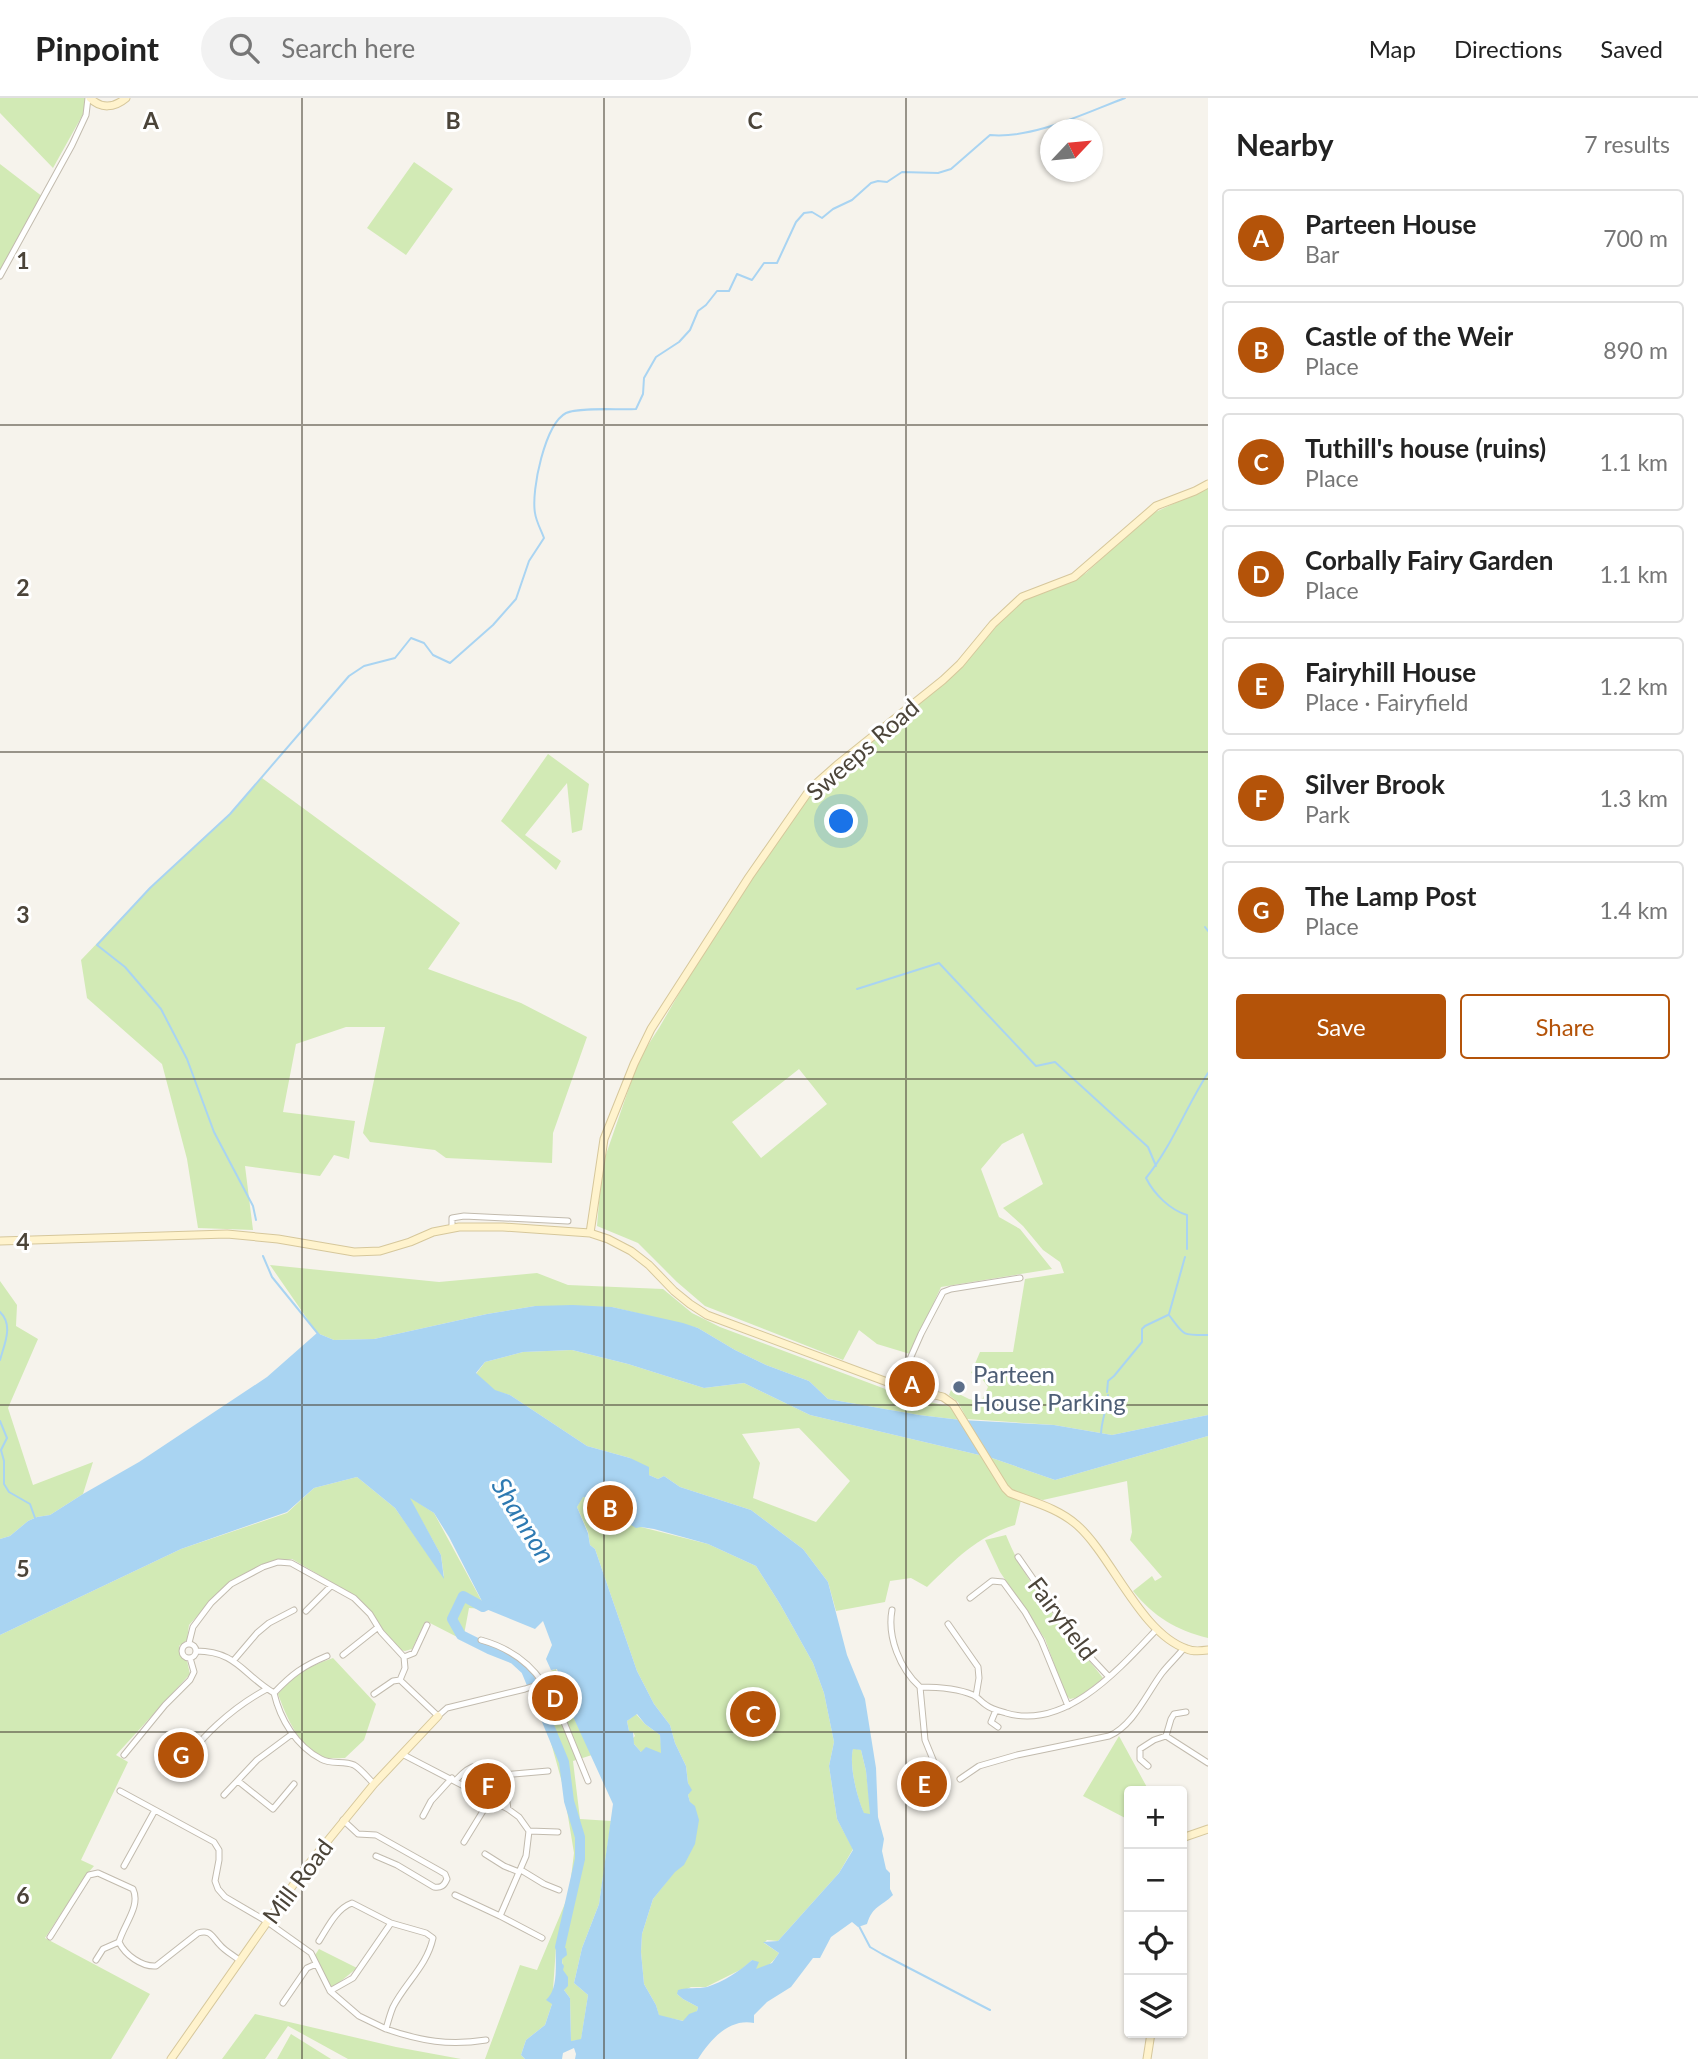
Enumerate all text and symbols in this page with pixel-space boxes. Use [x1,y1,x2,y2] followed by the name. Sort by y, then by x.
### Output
[201,17,691,80] search box
[35,28,159,68] text: Pinpoint
[225,29,263,67] icon: search
[281,32,415,64] text: Search here
[1369,34,1416,63] text: Map
[1454,34,1562,63] text: Directions
[1600,34,1663,63] text: Saved
[142,106,160,134] text: A
[445,106,461,134] text: B
[747,106,763,134] text: C
[1040,119,1103,182] north arrow
[1236,126,1334,162] text: Nearby
[1584,130,1670,158] text: 7 results
[1305,208,1476,240] text: Parteen House
[1253,224,1269,252] text: A
[1603,224,1668,252] text: 700 m
[1305,240,1340,268] text: Bar
[16,246,30,274] text: 1
[1305,320,1513,352] text: Castle of the Weir
[1253,336,1269,364] text: B
[1603,336,1668,364] text: 890 m
[1305,352,1359,380] text: Place
[1305,432,1546,464] text: Tuthill's house (ruins)
[1253,448,1269,476] text: C
[1599,448,1668,476] text: 1.1 km
[1305,464,1359,492] text: Place
[1305,544,1553,576] text: Corbally Fairy Garden
[1252,560,1270,588] text: D
[1599,560,1668,588] text: 1.1 km
[16,573,30,601] text: 2
[1305,576,1359,604] text: Place
[1305,656,1476,688] text: Fairyhill House
[1254,672,1268,700] text: E
[1599,672,1668,700] text: 1.2 km
[1305,688,1468,716] text: Place · Fairyfield
[800,692,924,806] street label: Sweeps Road
[1305,768,1445,800] text: Silver Brook
[1254,784,1268,812] text: F
[1599,784,1668,812] text: 1.3 km
[1305,800,1350,828] text: Park
[824,804,858,838] your location
[1305,880,1476,912] text: The Lamp Post
[1253,896,1269,924] text: G
[1599,896,1668,924] text: 1.4 km
[16,900,30,928] text: 3
[1305,912,1359,940] text: Place
[1236,994,1446,1059] button: Save
[1460,994,1670,1059] button: Share
[16,1227,30,1255] text: 4
[889,1358,935,1410] pin: A
[973,1359,1126,1416] place label: Parteen House Parking
[951,1379,967,1395] marker: Parteen House Parking
[485,1471,563,1569] water label: Shannon
[587,1482,633,1534] pin: B
[16,1554,30,1582] text: 5
[1022,1571,1104,1665] street label: Fairyfield
[532,1672,578,1724] pin: D
[730,1688,776,1740] pin: C
[158,1729,204,1781] pin: G
[901,1758,947,1810] pin: E
[465,1760,511,1812] pin: F
[1124,1786,1187,2038] map controls
[1124,1786,1187,1849] button: +
[256,1833,338,1929] street label: Mill Road
[1124,1849,1187,1912] button: −
[16,1881,30,1909] text: 6
[1124,1912,1187,1975] button: locate
[1124,1975,1187,2038] button: layers

